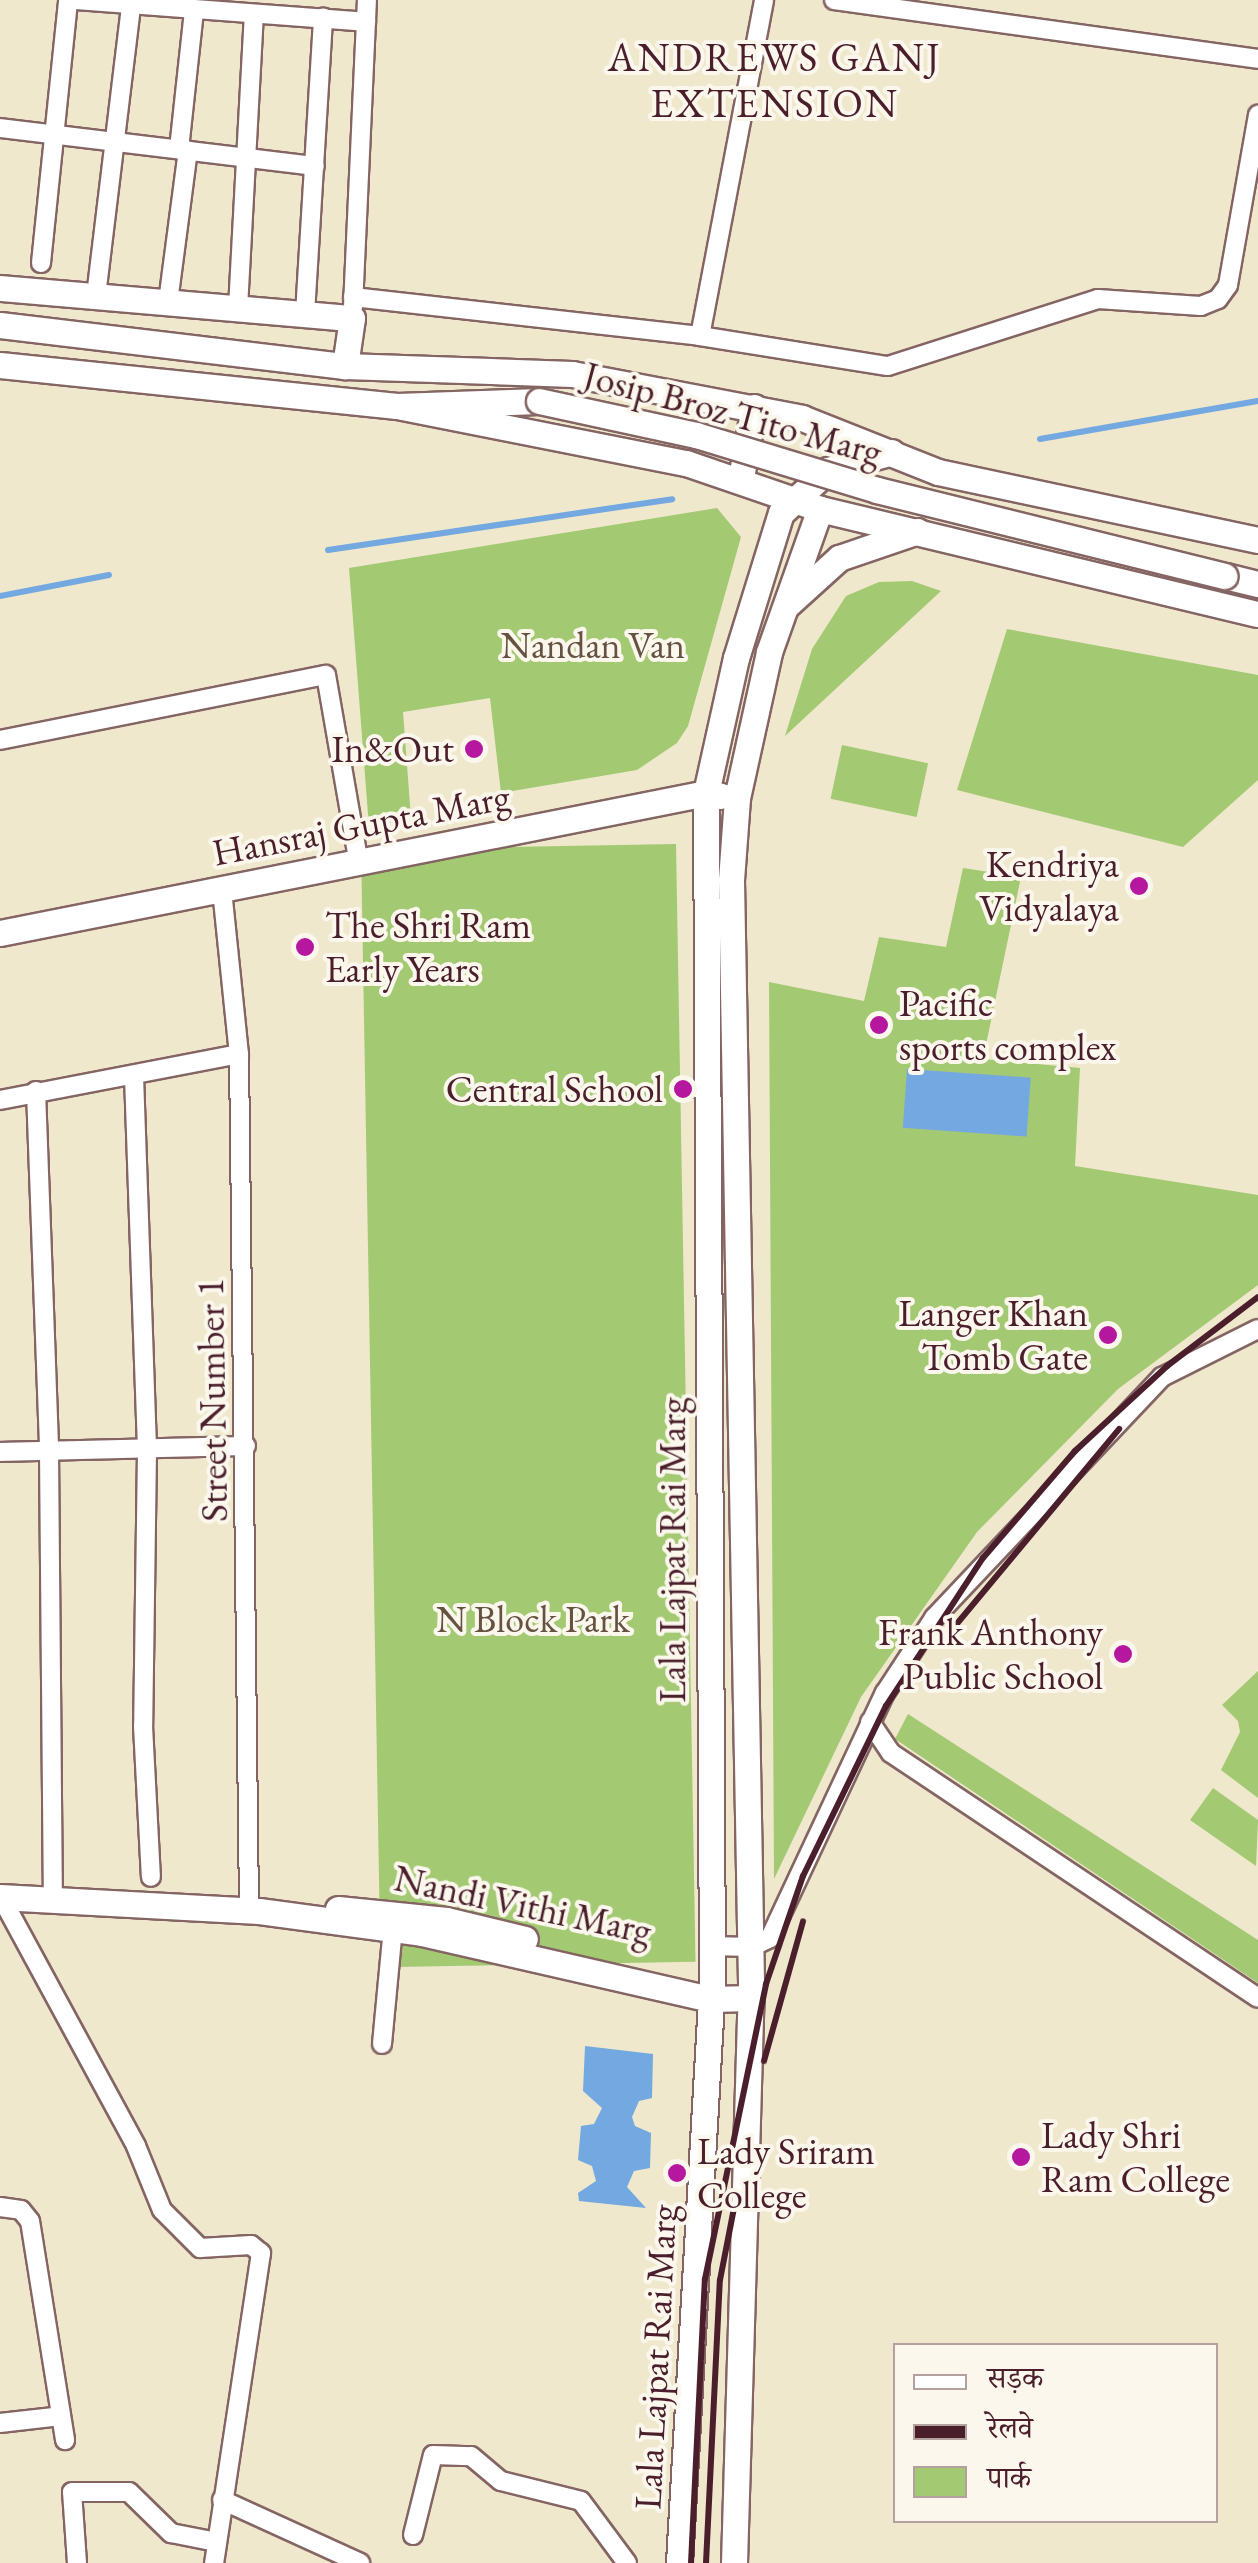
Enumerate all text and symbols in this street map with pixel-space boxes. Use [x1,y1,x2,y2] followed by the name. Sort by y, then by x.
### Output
[608,33,942,127] district label: ANDREWS GANJ EXTENSION
[579,351,887,475] street label: Josip Broz Tito Marg
[501,622,685,668] park label: Nandan Van
[331,726,454,772] place label: In&Out
[463,738,485,760] marker: In&Out
[208,773,514,875] street label: Hansraj Gupta Marg
[979,841,1119,931] place label: Kendriya Vidyalaya
[1128,875,1150,897] marker: Kendriya Vidyalaya
[325,902,531,992] place label: The Shri Ram Early Years
[294,936,316,958] marker: The Shri Ram Early Years
[899,980,1116,1070] place label: Pacific sports complex
[868,1014,890,1036] marker: Pacific sports complex
[446,1066,663,1112] place label: Central School
[672,1078,694,1100] marker: Central School
[187,1278,237,1522] street label: Street Number 1
[898,1290,1088,1380] place label: Langer Khan Tomb Gate
[1097,1324,1119,1346] marker: Langer Khan Tomb Gate
[649,1397,695,1703] street label: Lala Lajpat Rai Marg
[436,1596,630,1642] park label: N Block Park
[878,1609,1103,1698] place label: Frank Anthony Public School
[1112,1643,1134,1665] marker: Frank Anthony Public School
[390,1854,656,1954] street label: Nandi Vithi Marg
[1041,2112,1230,2202] place label: Lady Shri Ram College
[697,2128,875,2218] place label: Lady Sriram College
[1010,2146,1032,2168] marker: Lady Shri Ram College
[666,2162,688,2184] marker: Lady Sriram College
[624,2203,686,2511] street label: Lala Lajpat Rai Marg
[893,2343,1218,2523] legend
[987,2358,1043,2397] text: सड़क
[987,2408,1033,2447] text: रेलवे
[987,2458,1031,2497] text: पार्क

